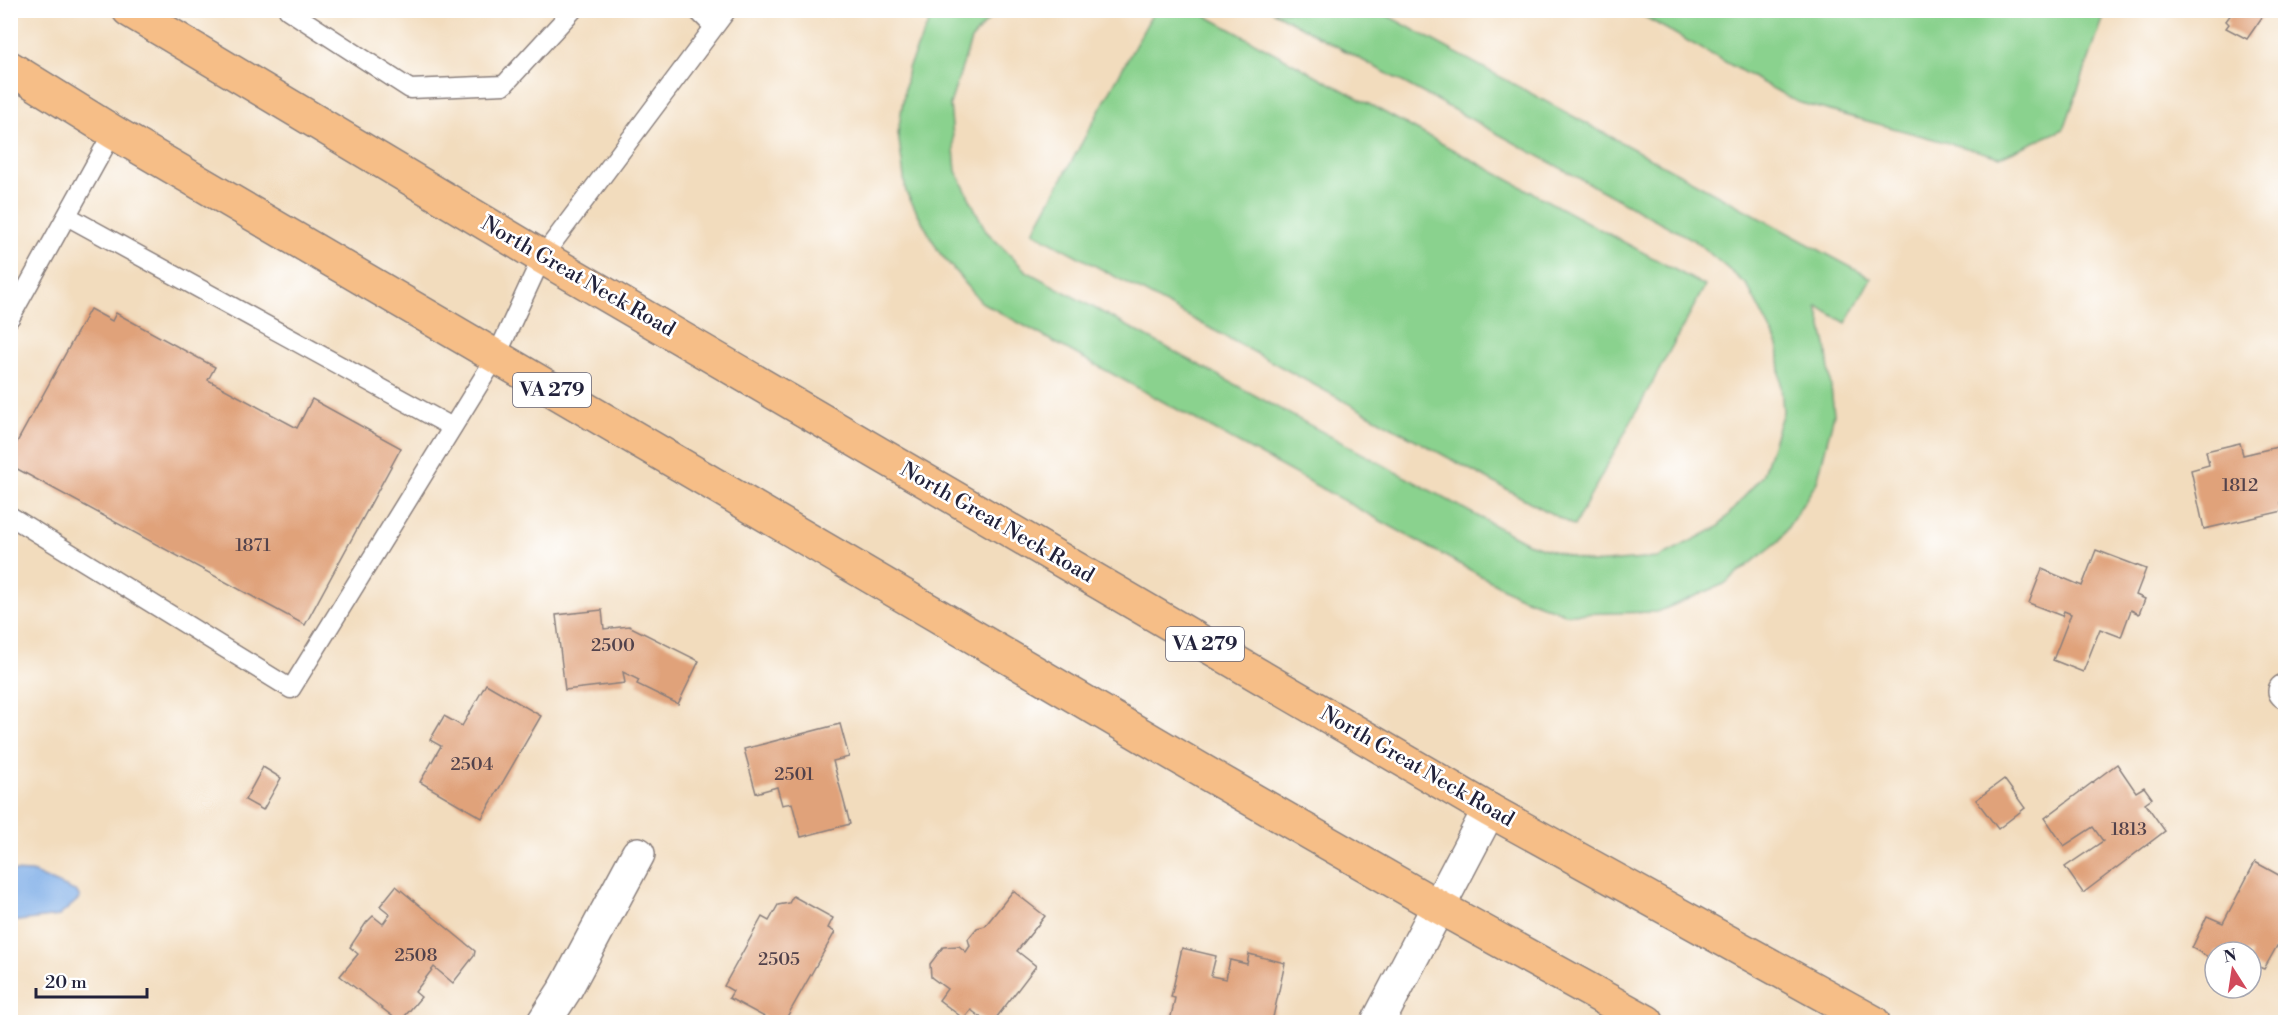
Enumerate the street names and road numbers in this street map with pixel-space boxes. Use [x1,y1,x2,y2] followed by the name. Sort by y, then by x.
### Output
[477,211,680,343] street label: North Great Neck Road
[513,373,591,407] road number: VA 279
[896,457,1099,589] street label: North Great Neck Road
[1166,627,1244,661] road number: VA 279
[1316,701,1519,833] street label: North Great Neck Road

